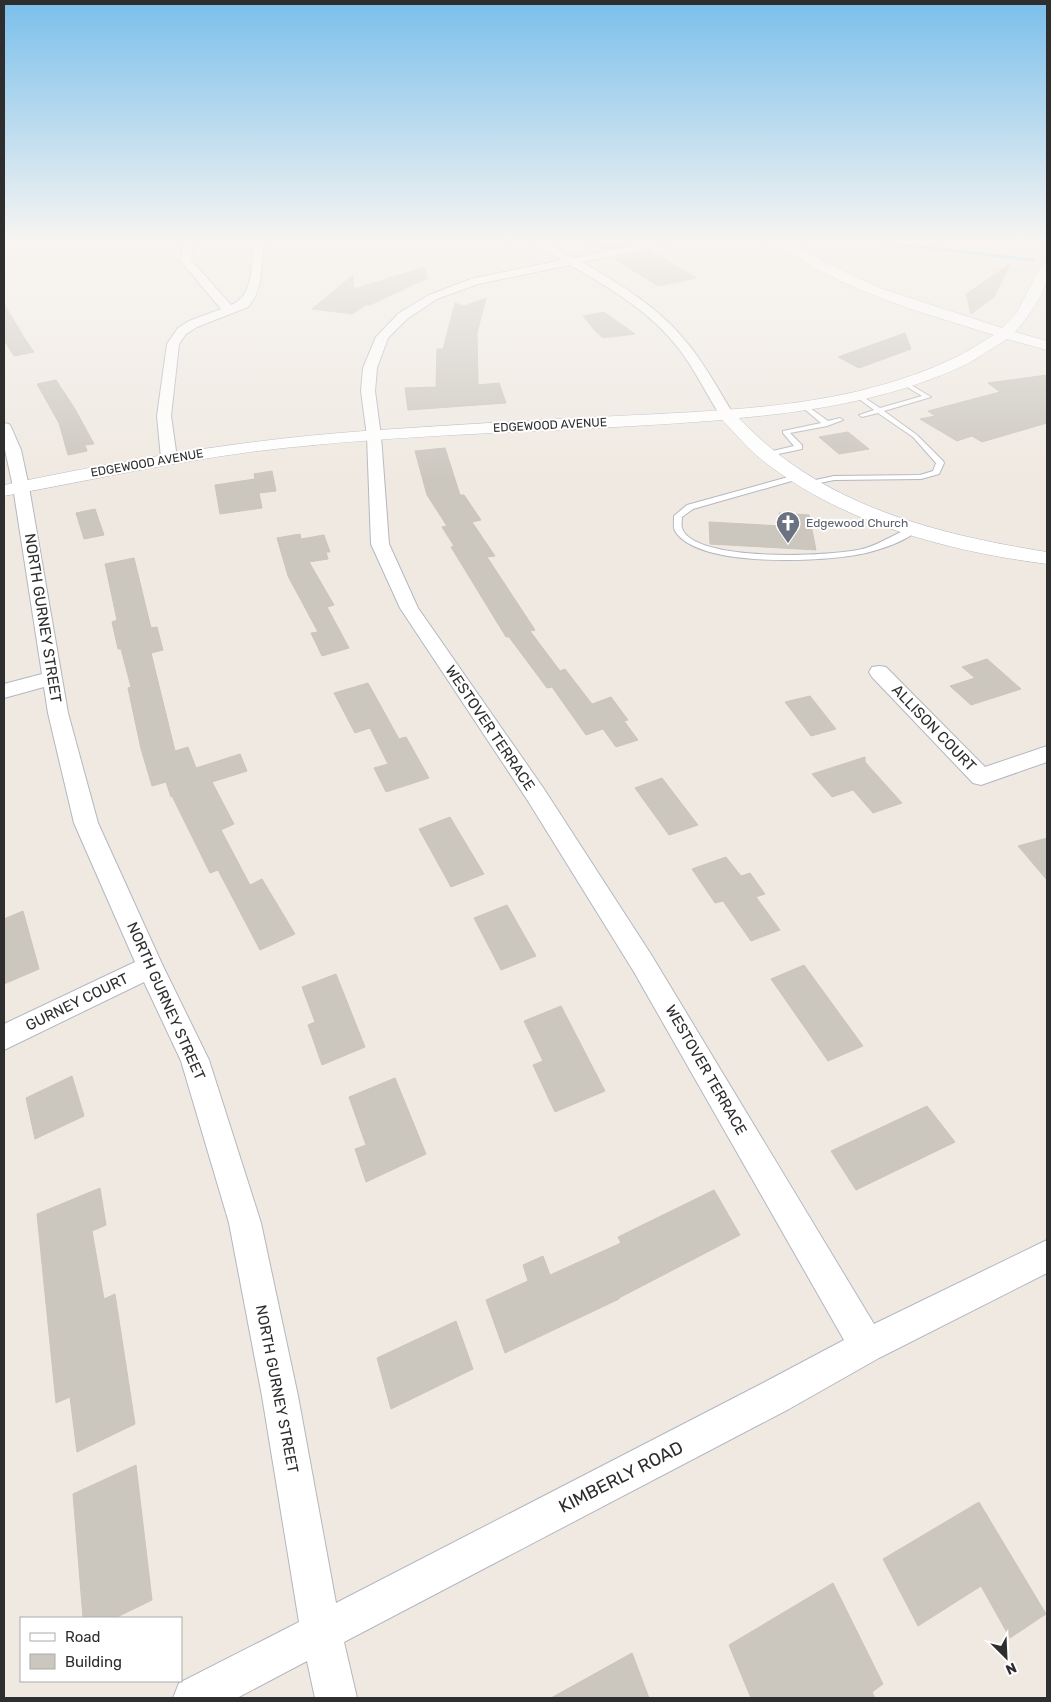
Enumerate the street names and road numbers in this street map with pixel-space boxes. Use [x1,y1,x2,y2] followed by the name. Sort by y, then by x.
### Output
[493,415,607,435] street label: EDGEWOOD AVENUE
[90,446,204,480] street label: EDGEWOOD AVENUE
[21,532,65,704] street label: NORTH GURNEY STREET
[441,662,539,794] street label: WESTOVER TERRACE
[888,681,980,775] street label: ALLISON COURT
[123,919,209,1083] street label: NORTH GURNEY STREET
[23,969,132,1035] street label: GURNEY COURT
[661,1002,751,1138] street label: WESTOVER TERRACE
[252,1303,302,1475] street label: NORTH GURNEY STREET
[555,1436,687,1518] street label: KIMBERLY ROAD

